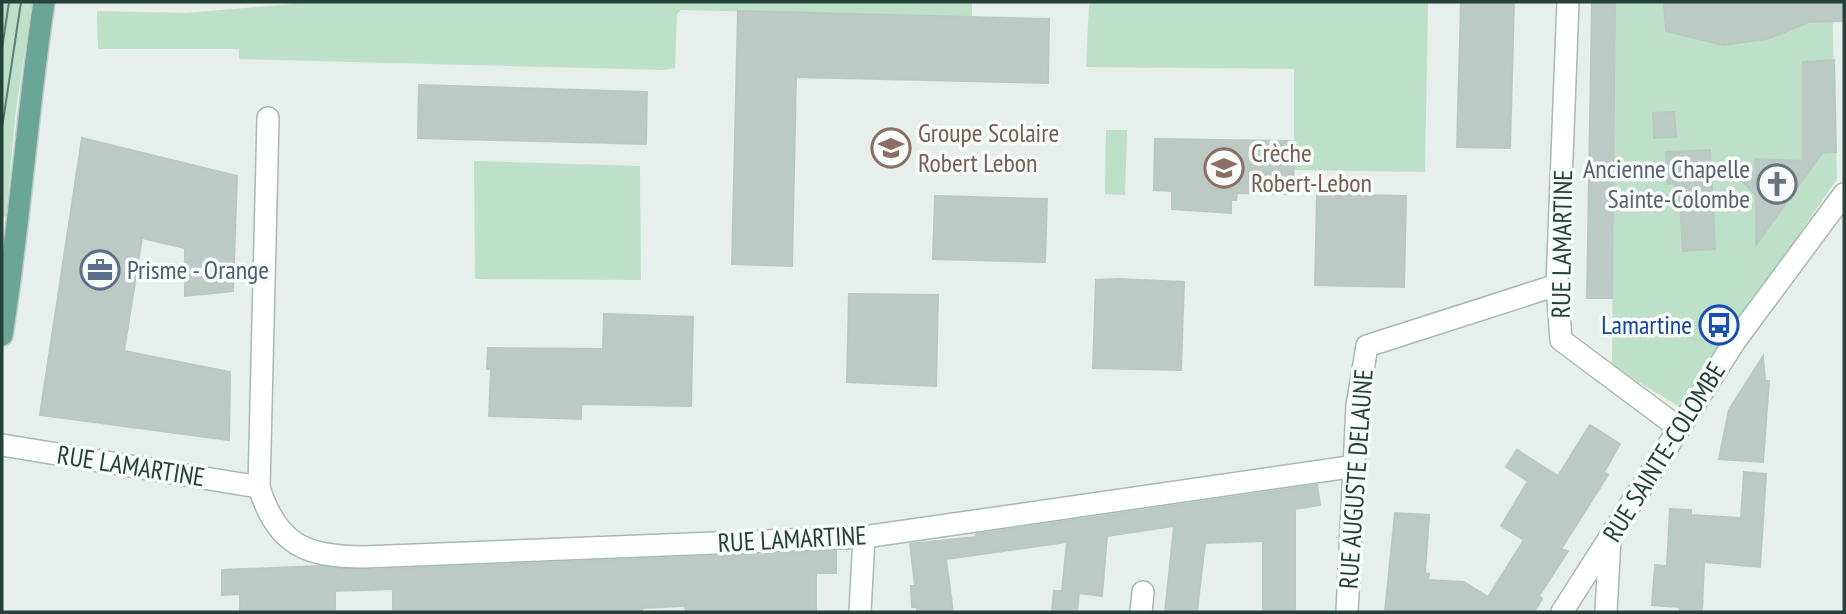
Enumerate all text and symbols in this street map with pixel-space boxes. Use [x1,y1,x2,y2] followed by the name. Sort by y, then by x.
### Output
[918,116,1059,179] place label: Groupe Scolaire Robert Lebon
[870,127,912,169] school or university icon: Groupe Scolaire Robert Lebon
[1251,136,1372,199] place label: Crèche Robert-Lebon
[1203,147,1245,189] school or university icon: Crèche Robert-Lebon
[1583,152,1750,215] place label: Ancienne Chapelle Sainte-Colombe
[1756,163,1798,205] church icon: Ancienne Chapelle Sainte-Colombe
[1544,169,1579,319] street label: RUE LAMARTINE
[79,249,121,291] office icon: Prisme - Orange
[127,253,269,286] place label: Prisme - Orange
[1698,304,1740,346] bus stop icon: Lamartine
[1601,308,1692,341] place label: Lamartine
[1595,356,1732,548] street label: RUE SAINTE-COLOMBE
[1331,368,1380,590] street label: RUE AUGUSTE DELAUNE
[55,438,207,493] street label: RUE LAMARTINE
[717,518,867,559] street label: RUE LAMARTINE

